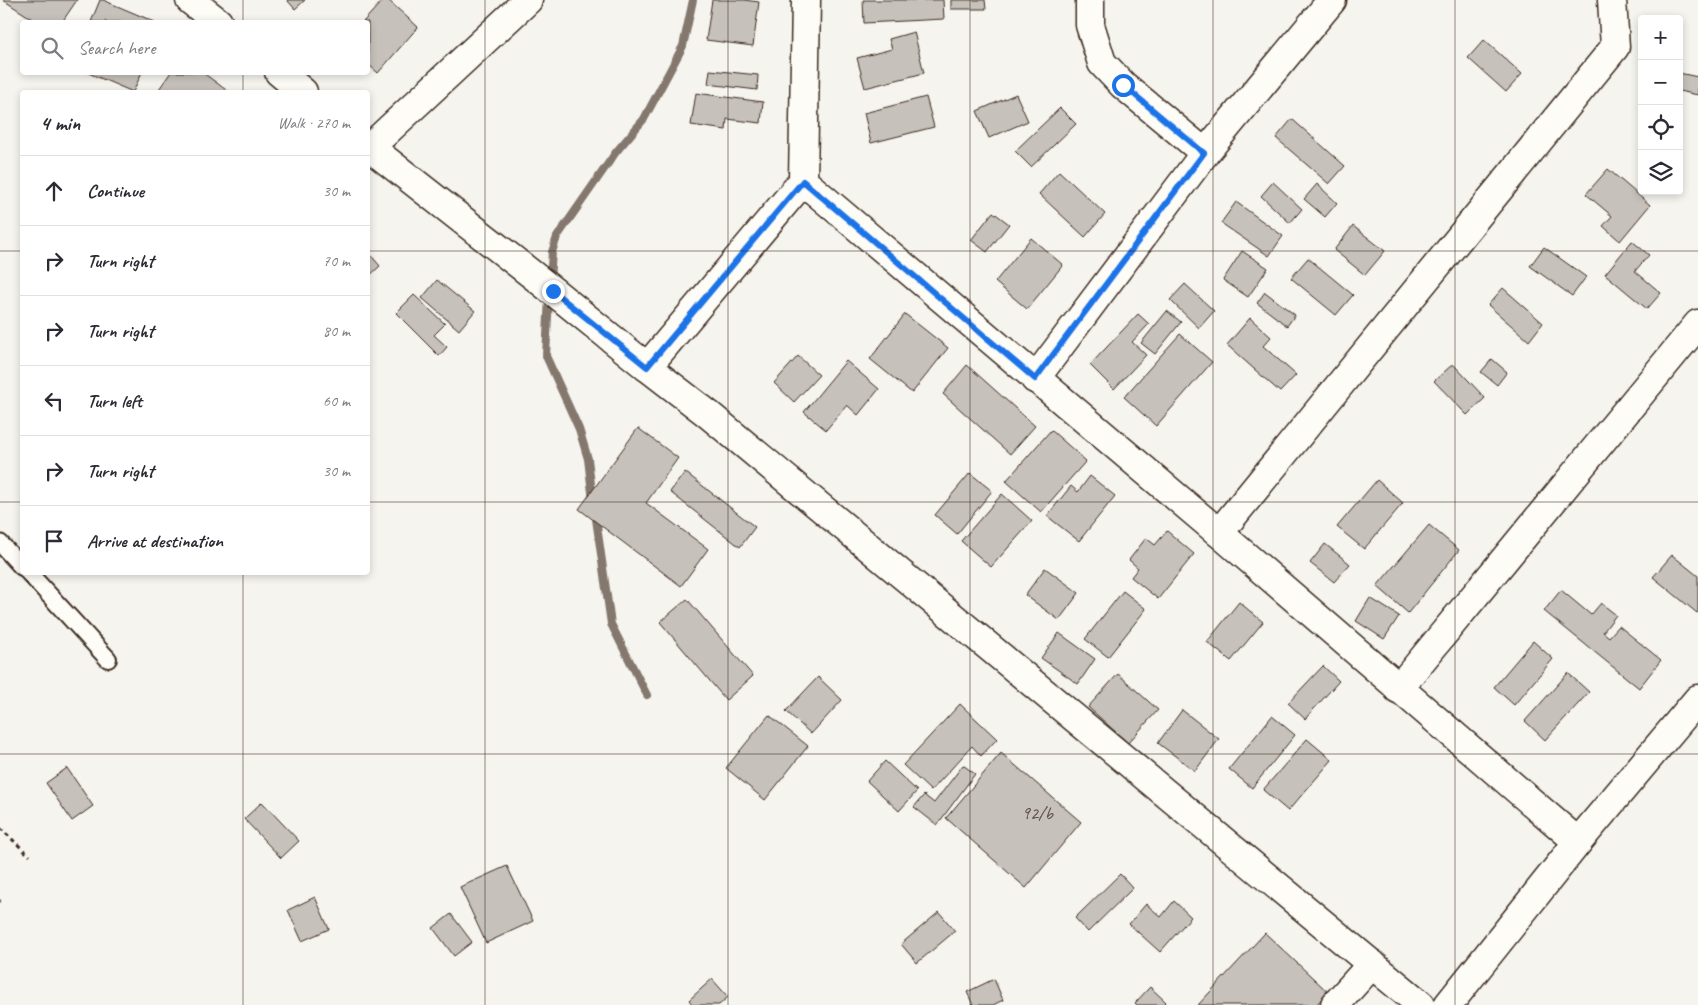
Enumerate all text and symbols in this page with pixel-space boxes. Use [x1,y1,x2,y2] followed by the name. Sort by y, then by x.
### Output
[1638,15,1683,195] map controls
[1638,15,1683,60] button: +
[20,20,370,75] search box
[38,34,66,62] icon: search
[78,36,155,60] text: Search here
[1638,60,1683,105] button: −
[1112,74,1135,97] route start
[1638,105,1683,150] button: locate
[40,110,80,136] text: 4 min
[278,113,350,133] text: Walk · 270 m
[1638,150,1683,195] button: layers
[40,177,68,205] icon: ahead
[87,179,144,203] text: Continue
[323,181,350,201] text: 30 m
[40,247,68,275] icon: right
[87,249,154,273] text: Turn right
[323,251,350,271] text: 70 m
[542,280,565,303] route end
[40,317,68,345] icon: right
[87,319,154,343] text: Turn right
[323,321,350,341] text: 80 m
[40,387,68,415] icon: left
[87,389,142,413] text: Turn left
[323,391,350,411] text: 60 m
[40,457,68,485] icon: right
[87,459,154,483] text: Turn right
[323,461,350,481] text: 30 m
[40,527,68,555] icon: arrive
[87,529,223,553] text: Arrive at destination
[1021,801,1055,825] house number: 92/b

